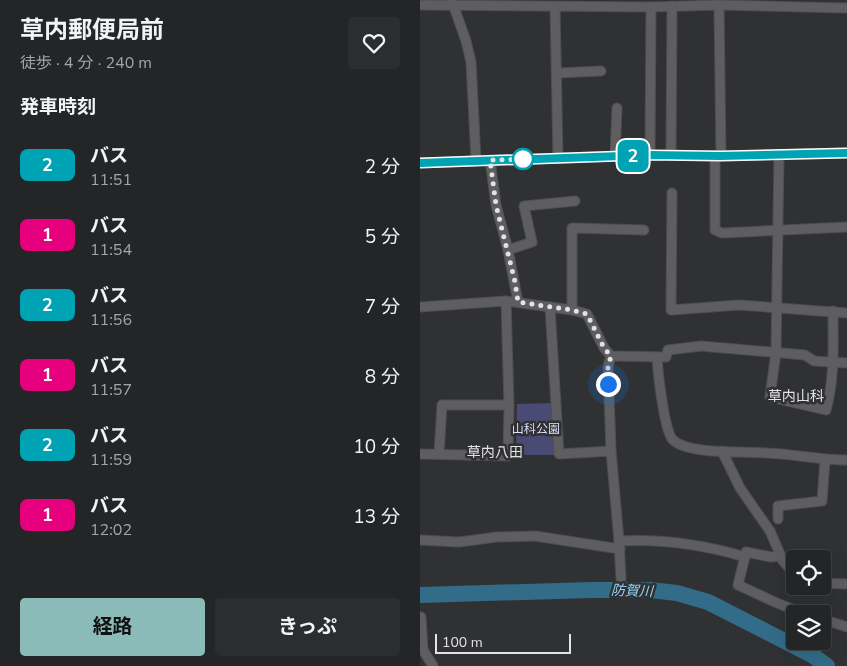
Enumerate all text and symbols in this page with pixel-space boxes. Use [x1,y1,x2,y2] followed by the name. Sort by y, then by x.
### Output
[20,14,164,46] text: 草内郵便局前
[348,17,400,69] button: heart
[20,52,152,74] text: 徒歩 · 4 分 · 240 m
[20,94,96,120] text: 発車時刻
[617,140,649,172] line badge: 2
[90,143,128,169] text: バス
[628,144,638,168] text: 2
[512,148,534,170] unlabelled marker
[42,153,53,177] text: 2
[365,154,400,180] text: 2 分
[90,169,132,191] text: 11:51
[90,213,128,239] text: バス
[42,223,53,247] text: 1
[365,224,400,250] text: 5 分
[90,239,132,261] text: 11:54
[90,283,128,309] text: バス
[42,293,53,317] text: 2
[365,294,400,320] text: 7 分
[90,309,132,331] text: 11:56
[90,353,128,379] text: バス
[42,363,53,387] text: 1
[365,364,400,390] text: 8 分
[596,372,621,397] your location
[90,379,132,401] text: 11:57
[768,387,824,406] district label: 草内山科
[512,421,560,437] park label: 山科公園
[90,423,128,449] text: バス
[42,433,53,457] text: 2
[353,434,400,460] text: 10 分
[467,443,523,462] district label: 草内八田
[90,449,132,471] text: 11:59
[90,493,128,519] text: バス
[42,503,53,527] text: 1
[353,504,400,530] text: 13 分
[90,519,132,541] text: 12:02
[786,550,831,650] map controls
[786,550,831,595] button: locate
[611,581,655,601] water label: 防賀川
[20,598,205,656] button: 経路
[215,598,400,656] button: きっぷ
[786,605,831,650] button: layers
[435,631,571,654] scale bar
[442,633,483,652] text: 100 m

